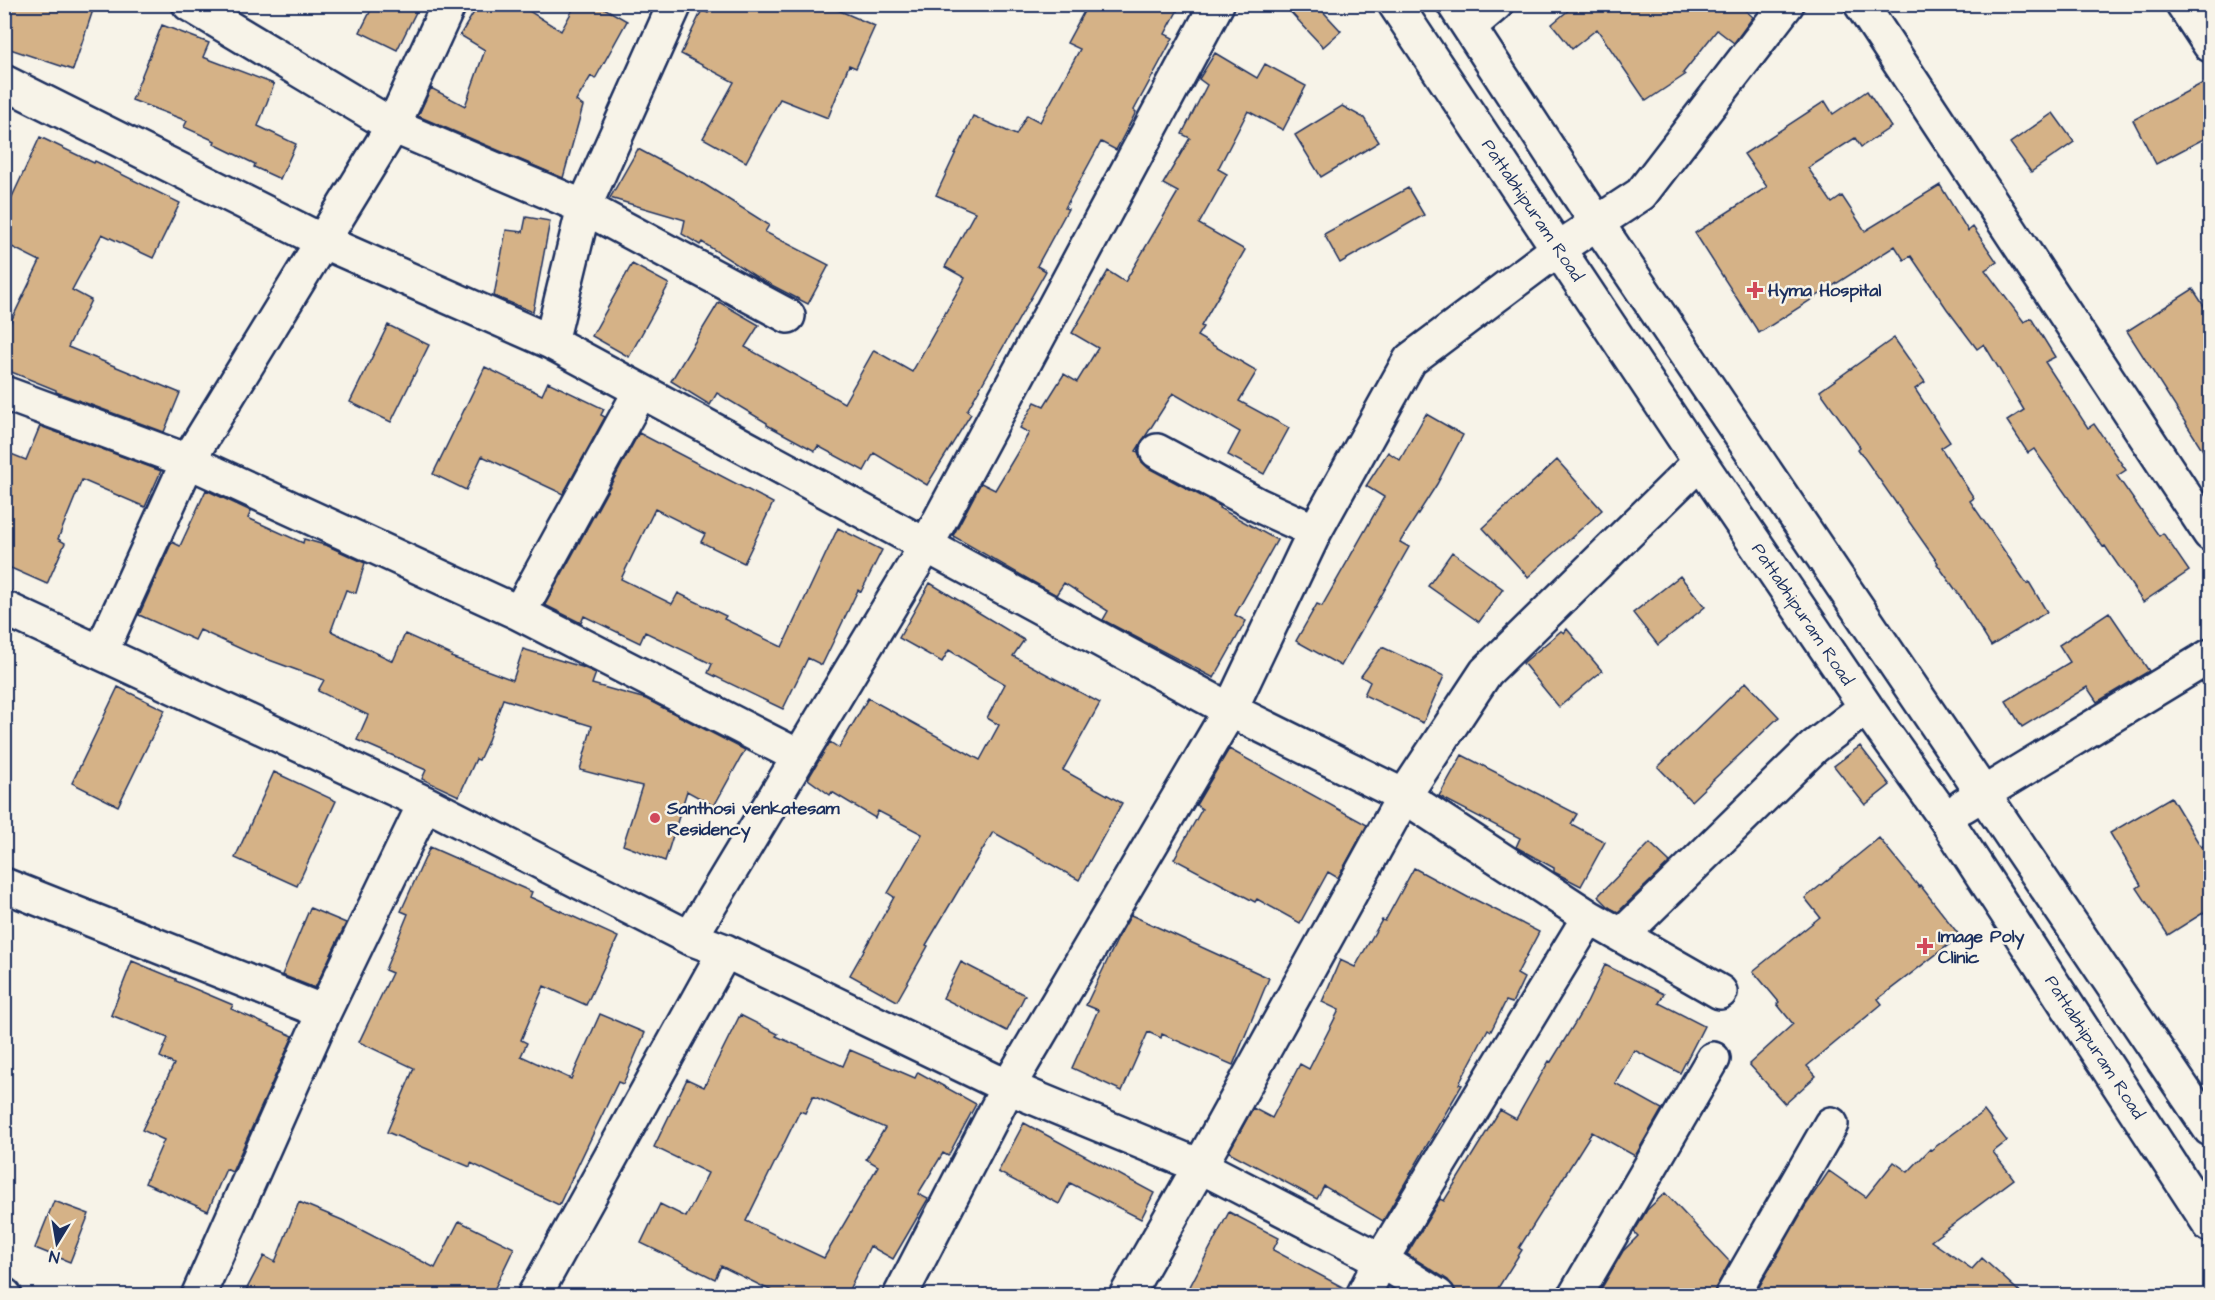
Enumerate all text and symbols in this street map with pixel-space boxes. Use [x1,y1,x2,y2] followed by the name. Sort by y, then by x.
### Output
[1476,134,1590,286] street label: Pattabhipuram Road
[1768,278,1881,304] place label: Hyma Hospital
[1746,281,1764,299] marker: Hyma Hospital
[1746,538,1860,690] street label: Pattabhipuram Road
[666,796,841,843] place label: Santhosi venkatesam Residency
[648,811,662,825] marker: Santhosi venkatesam Residency
[1938,924,2025,970] place label: Image Poly Clinic
[1916,937,1934,955] marker: Image Poly Clinic
[2039,970,2151,1124] street label: Pattabhipuram Road
[27,1213,87,1273] north arrow
[47,1245,61,1268] text: N

